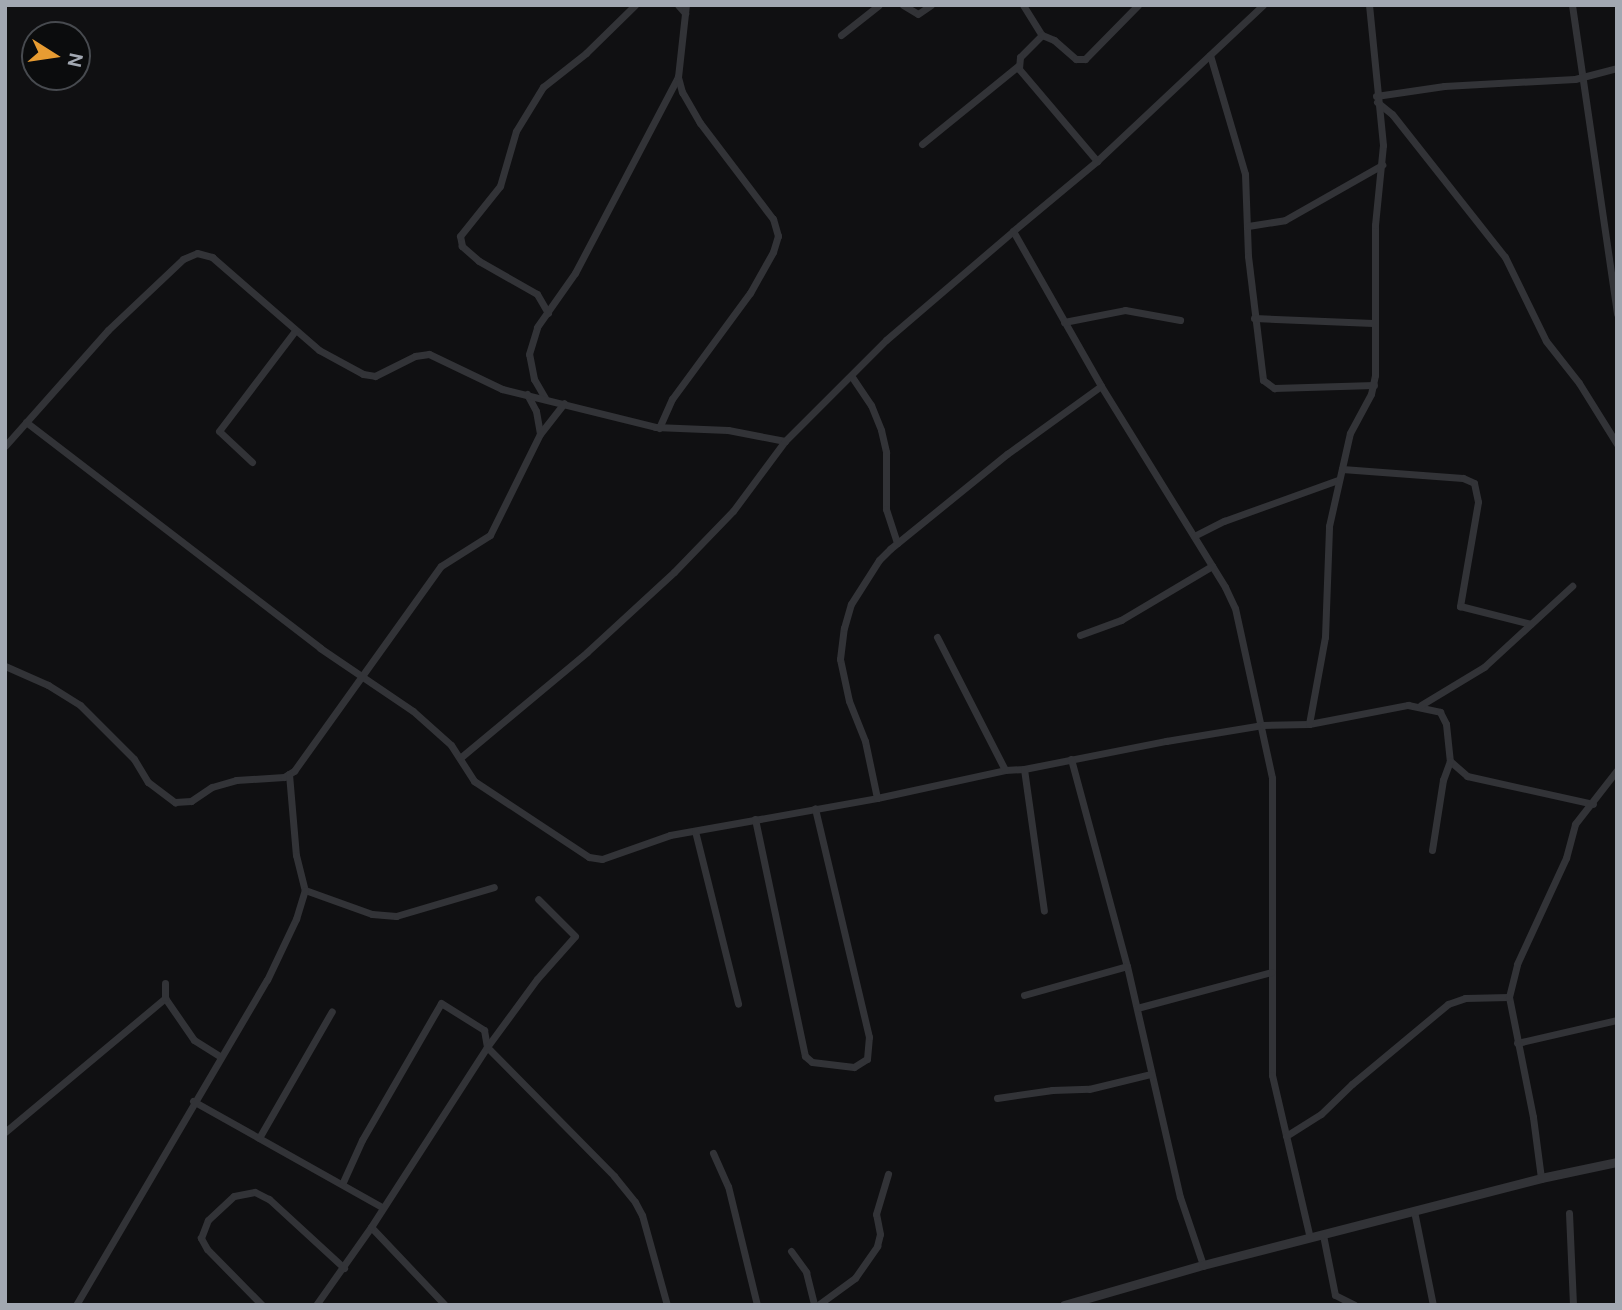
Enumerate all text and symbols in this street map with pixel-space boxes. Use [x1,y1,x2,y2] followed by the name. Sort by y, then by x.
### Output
[21,21,91,91] north arrow
[61,51,89,69] text: N

